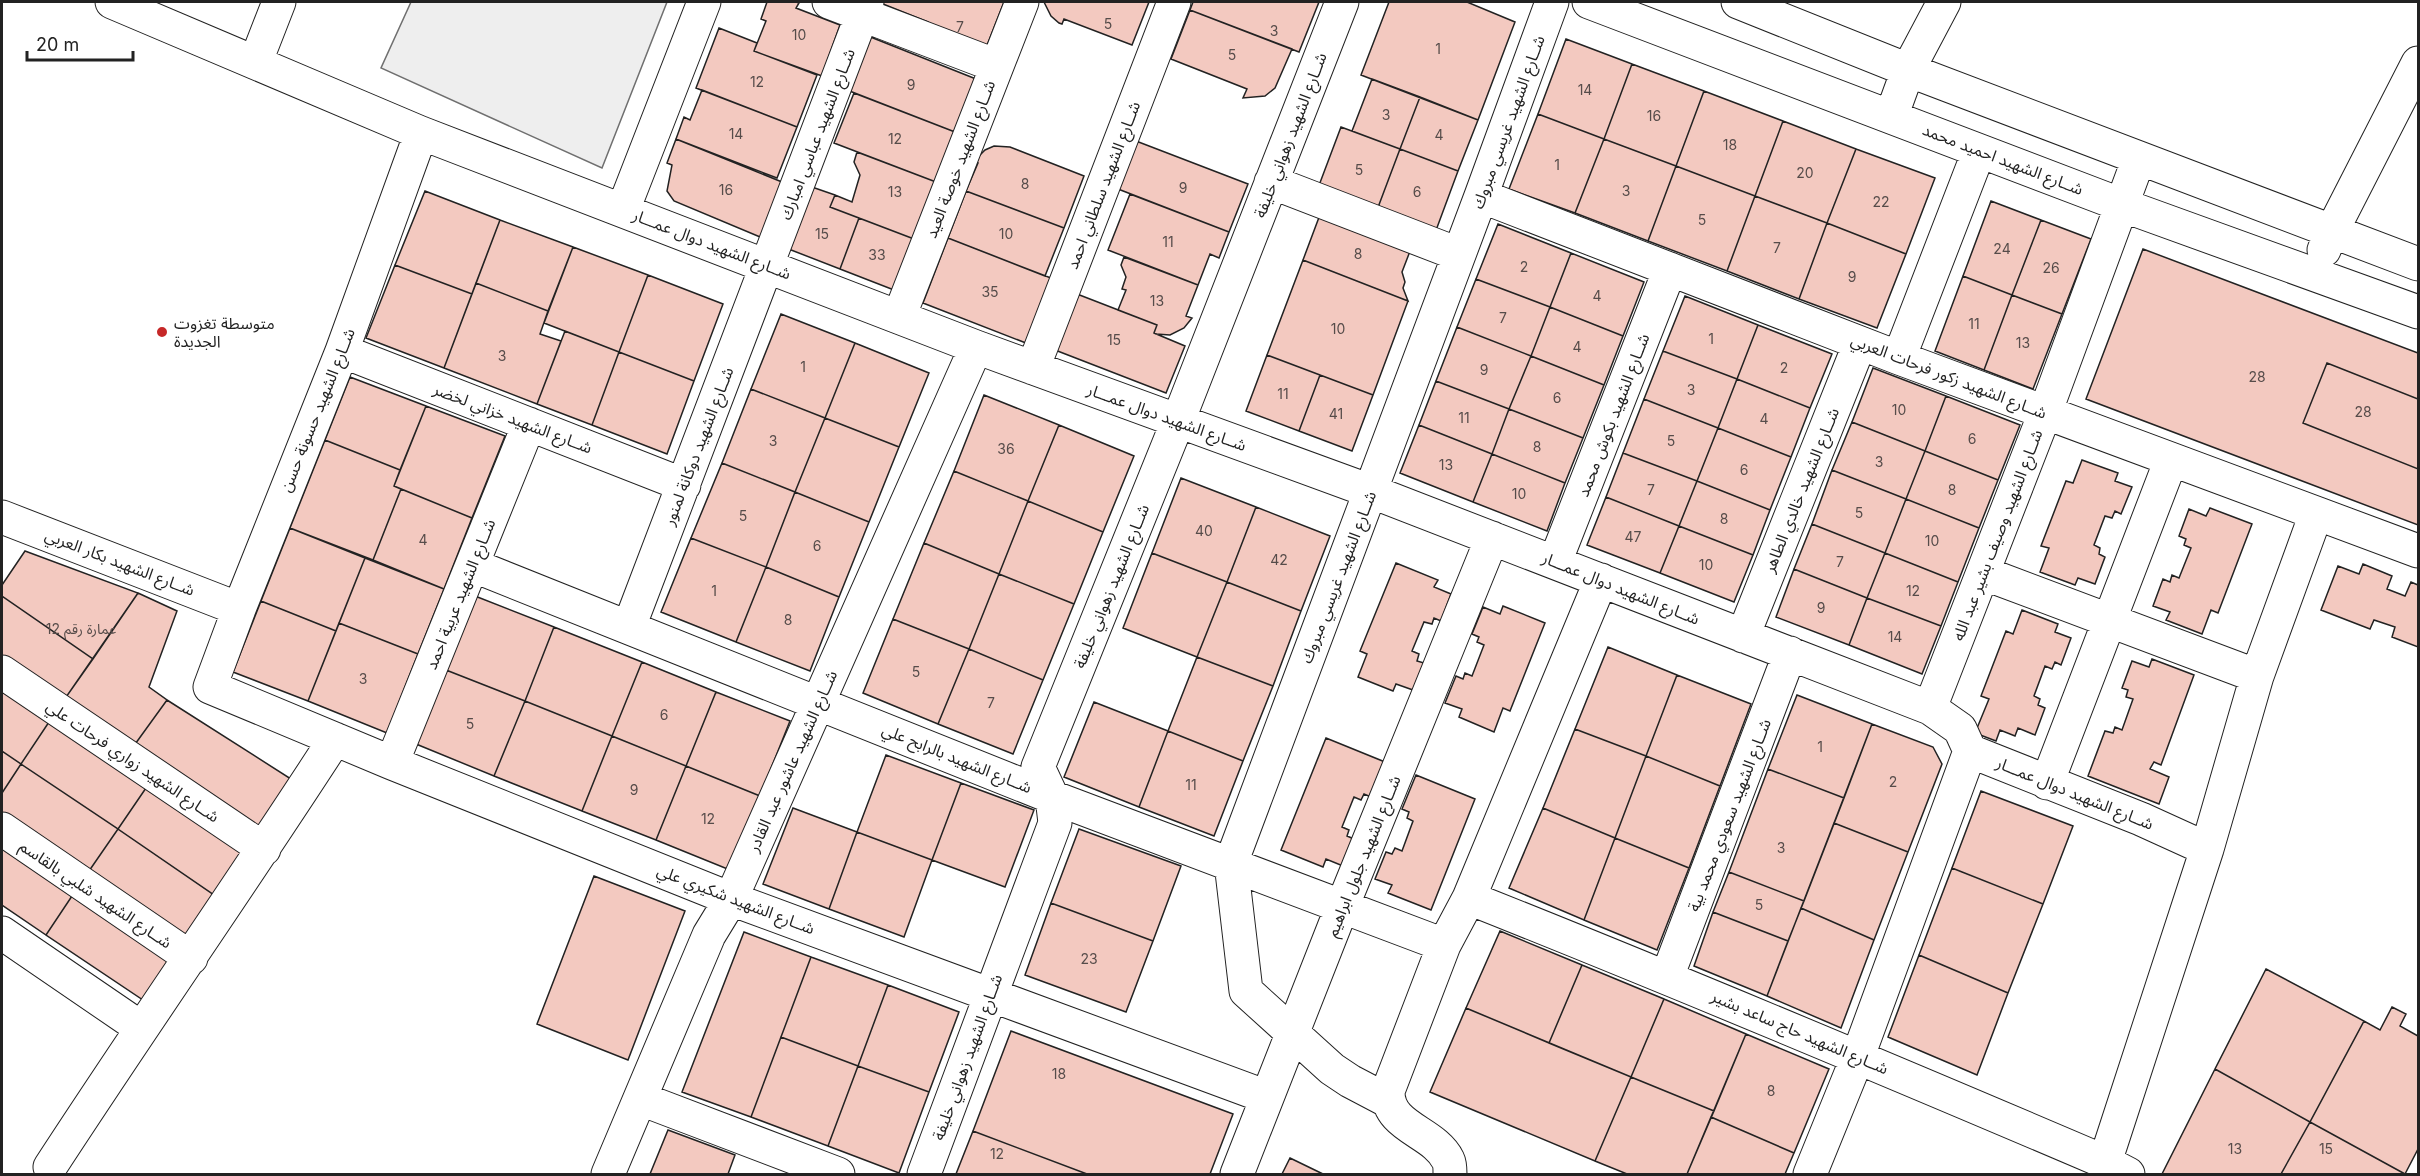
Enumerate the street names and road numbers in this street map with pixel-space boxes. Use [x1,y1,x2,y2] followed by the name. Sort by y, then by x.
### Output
[1467,33,1552,212] street label: شــارع الشهيد غريسي مبروك
[775,45,862,224] street label: شــارع الشهيد عباسي امبارك
[1249,50,1334,221] street label: شــارع الشهيد زهواني خليفة
[921,77,1002,242] street label: شــارع الشهيد خوصة العيد
[1062,98,1147,273] street label: شــارع الشهيد سلطاني احمد
[1919,119,2086,202] street label: شــارع الشهيد احميد محمد
[628,204,794,286] street label: شــارع الشهيد دوال عمـــار
[275,325,362,496] street label: شــارع الشهيد حسونة حسن
[1847,329,2050,425] street label: شــارع الشهيد زكور فرحات العربي
[1573,331,1656,500] street label: شــارع الشهيد بكوش محمد
[658,364,740,530] street label: شــارع الشهيد دوكانة لمنور
[429,378,595,460] street label: شــارع الشهيد خزاني لخضر
[1083,379,1249,458] street label: شــارع الشهيد دوال عمـــار
[1758,405,1846,577] street label: شــارع الشهيد خالدي الطاهر
[1947,427,2049,644] street label: شــارع الشهيد وصيف بشير عبد الله
[1296,488,1383,667] street label: شــارع الشهيد غريسي مبروك
[1069,501,1156,672] street label: شــارع الشهيد زهواني خليفة
[421,516,502,673] street label: شــارع الشهيد عربية احمد
[41,524,198,603] street label: شــارع الشهيد بكار العربي
[1537,547,1703,632] street label: شــارع الشهيد دوال عمـــار
[742,667,844,857] street label: شــارع الشهيد عاشور عبد القادر
[41,696,223,829] street label: شــارع الشهيد زواري فرحات علي
[1683,716,1778,915] street label: شــارع الشهيد سعودي محمد بية
[878,719,1035,800] street label: شــارع الشهيد بالرابح علي
[1991,752,2157,837] street label: شــارع الشهيد دوال عمـــار
[1321,772,1407,941] street label: شــارع الشهيد جلول ابراهيم
[14,836,176,955] street label: شــارع الشهيد شلبي بالقاسم
[653,860,818,941] street label: شــارع الشهيد شكيري علي
[928,971,1009,1144] street label: شــارع الشهيد زهواني خليفة
[1706,985,1891,1081] street label: شــارع الشهيد حاج ساعد بشير

